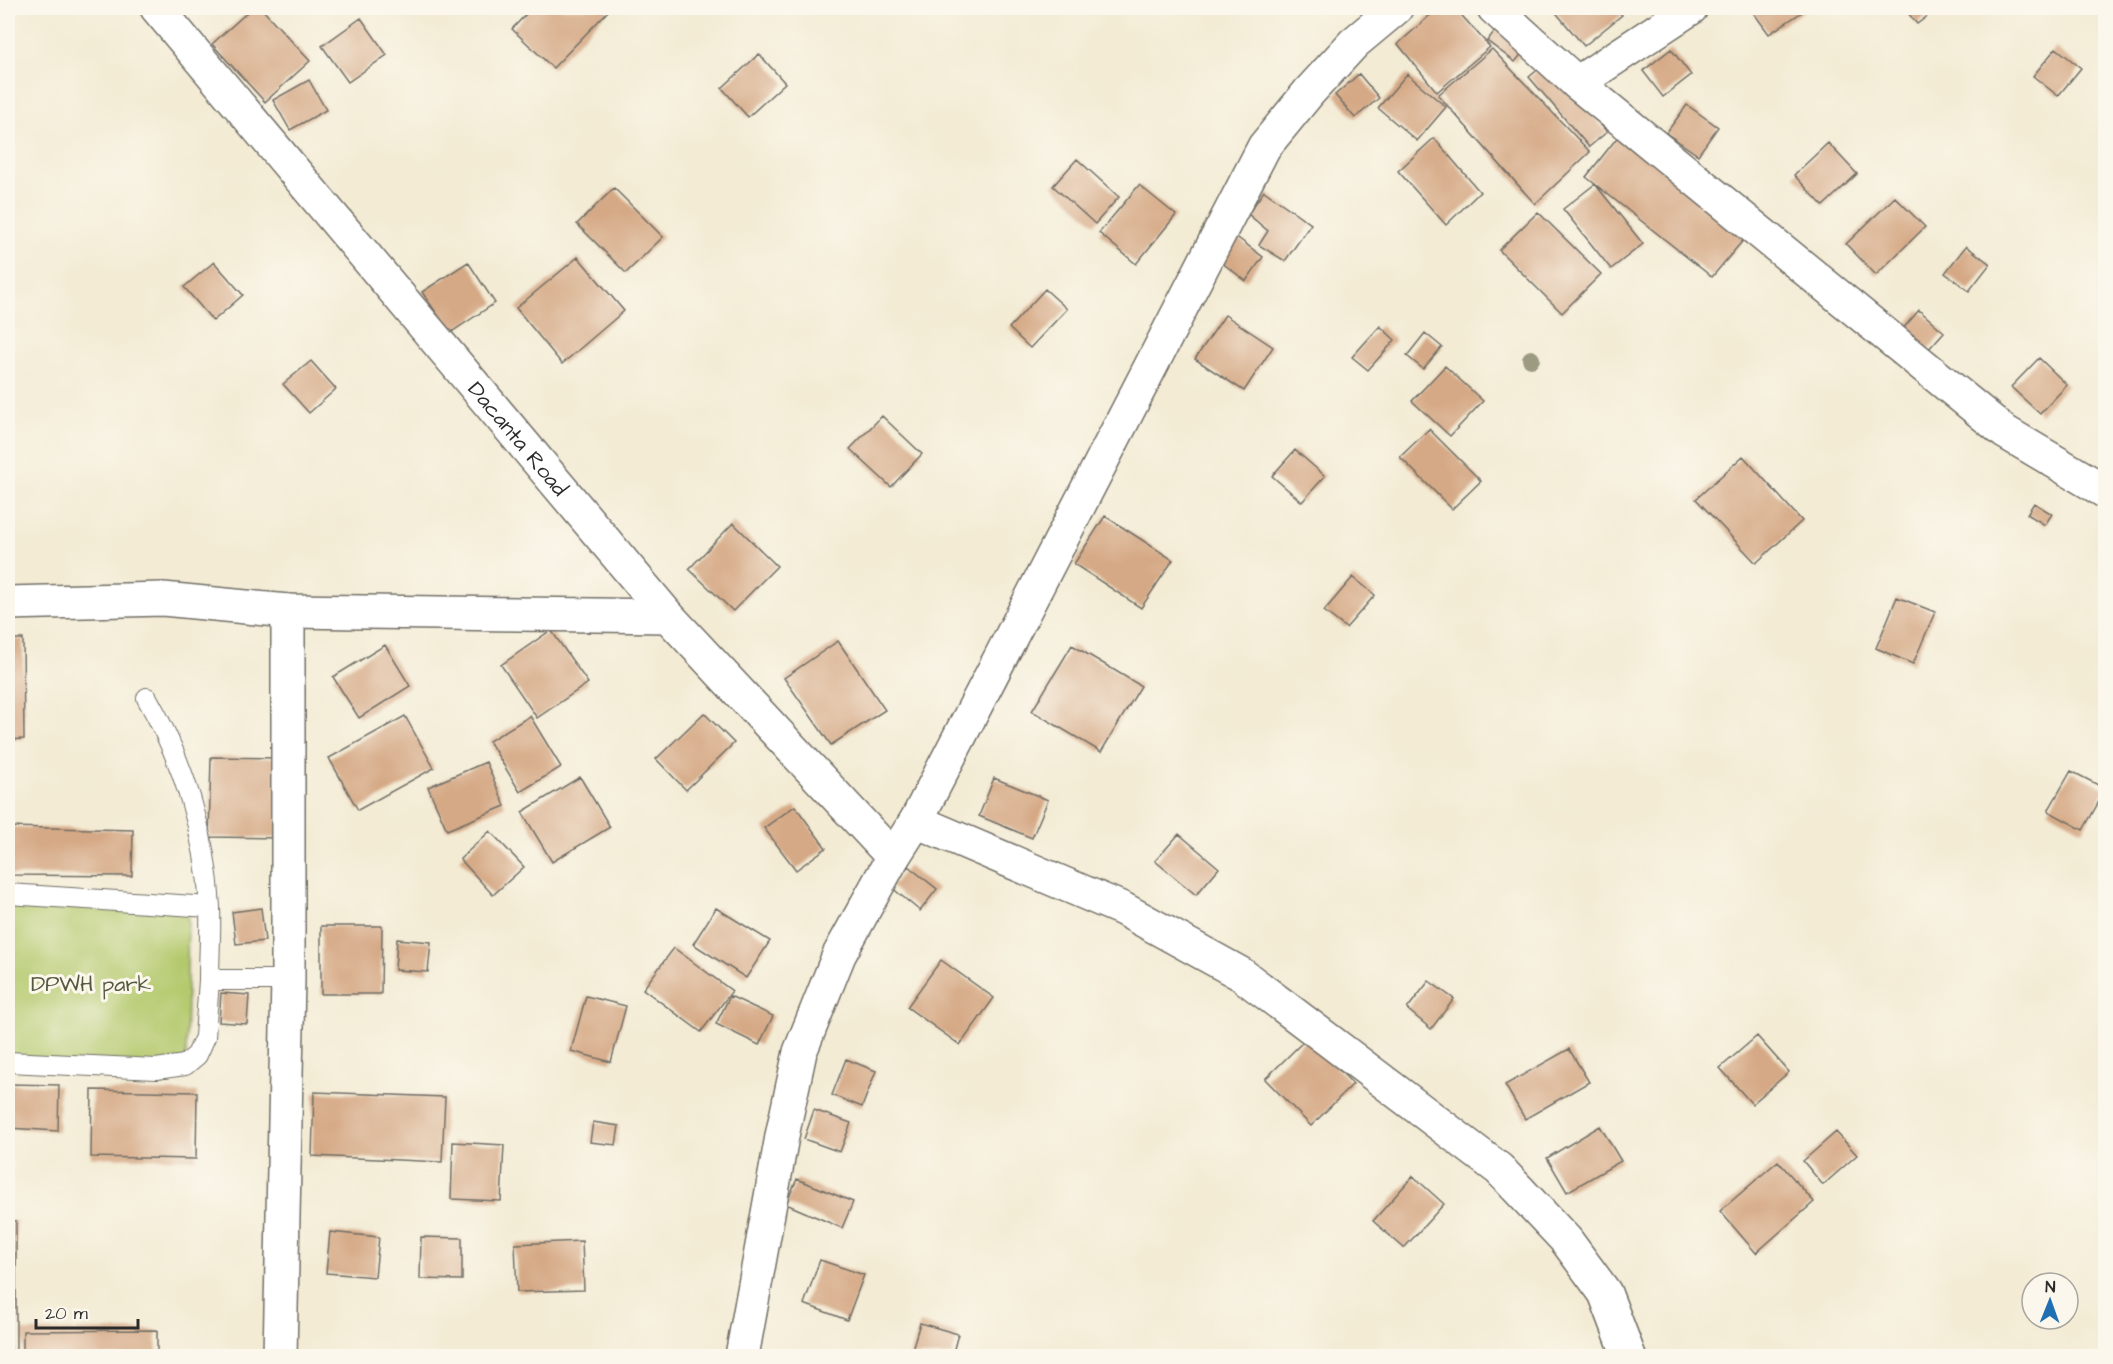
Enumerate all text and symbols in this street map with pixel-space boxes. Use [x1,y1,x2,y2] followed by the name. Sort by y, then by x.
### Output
[460,375,575,503] street label: Dacanta Road
[31,969,152,1000] park label: DPWH park
[2020,1271,2080,1331] north arrow
[2045,1276,2055,1298] text: N
[36,1292,138,1330] scale bar
[45,1301,88,1326] text: 20 m

